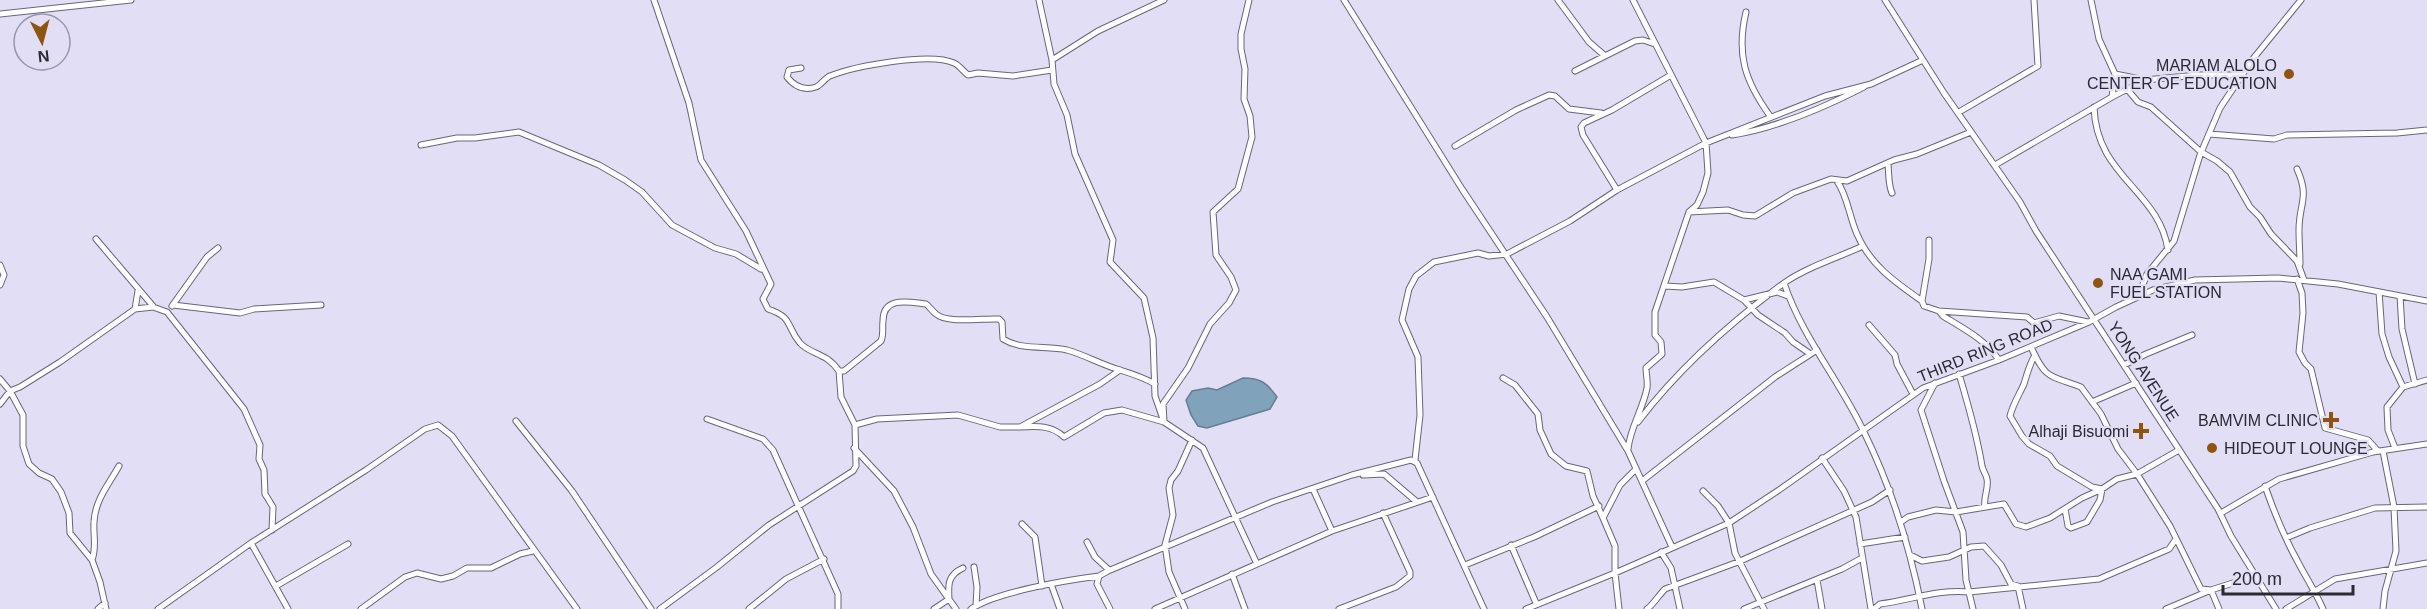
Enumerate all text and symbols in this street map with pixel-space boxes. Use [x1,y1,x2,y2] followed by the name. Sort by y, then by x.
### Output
[12,12,72,72] north arrow
[37,47,50,65] text: N
[2087,57,2277,92] place label: MARIAM ALOLO CENTER OF EDUCATION
[2282,67,2296,81] marker: MARIAM ALOLO CENTER OF EDUCATION
[2110,266,2222,301] place label: NAA GAMI FUEL STATION
[2091,276,2105,290] marker: NAA GAMI FUEL STATION
[1915,316,2055,385] street label: THIRD RING ROAD
[2105,318,2182,424] street label: YONG AVENUE
[2322,411,2340,429] marker: BAMVIM CLINIC
[2198,412,2318,429] place label: BAMVIM CLINIC
[2029,423,2129,440] place label: Alhaji Bisuomi
[2134,424,2148,438] marker: Alhaji Bisuomi
[2224,440,2368,457] place label: HIDEOUT LOUNGE
[2205,441,2219,455] marker: HIDEOUT LOUNGE
[2223,558,2354,596] scale bar
[2232,569,2282,589] text: 200 m

